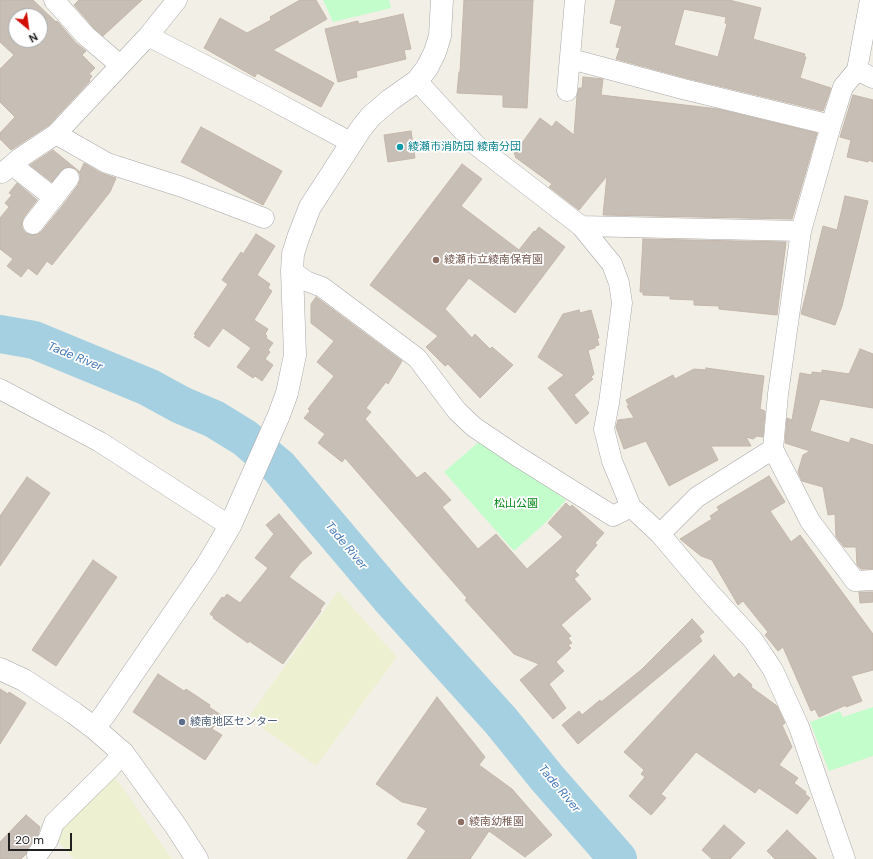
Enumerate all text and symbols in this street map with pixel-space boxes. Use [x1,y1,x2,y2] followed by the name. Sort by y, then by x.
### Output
[8,8,48,48] north arrow
[26,30,40,46] text: N
[408,140,521,154] place label: 綾瀬市消防団 綾南分団
[395,142,405,152] marker: 綾瀬市消防団 綾南分団
[444,253,543,267] place label: 綾瀬市立綾南保育園
[431,255,441,265] marker: 綾瀬市立綾南保育園
[45,339,105,375] water label: Tade River
[494,497,538,511] park label: 松山公園
[322,519,370,573] water label: Tade River
[190,715,278,729] place label: 綾南地区センター
[177,717,187,727] marker: 綾南地区センター
[535,762,583,816] water label: Tade River
[469,815,524,829] place label: 綾南幼稚園
[456,817,466,827] marker: 綾南幼稚園
[10,825,74,851] scale bar
[15,832,44,848] text: 20 m

